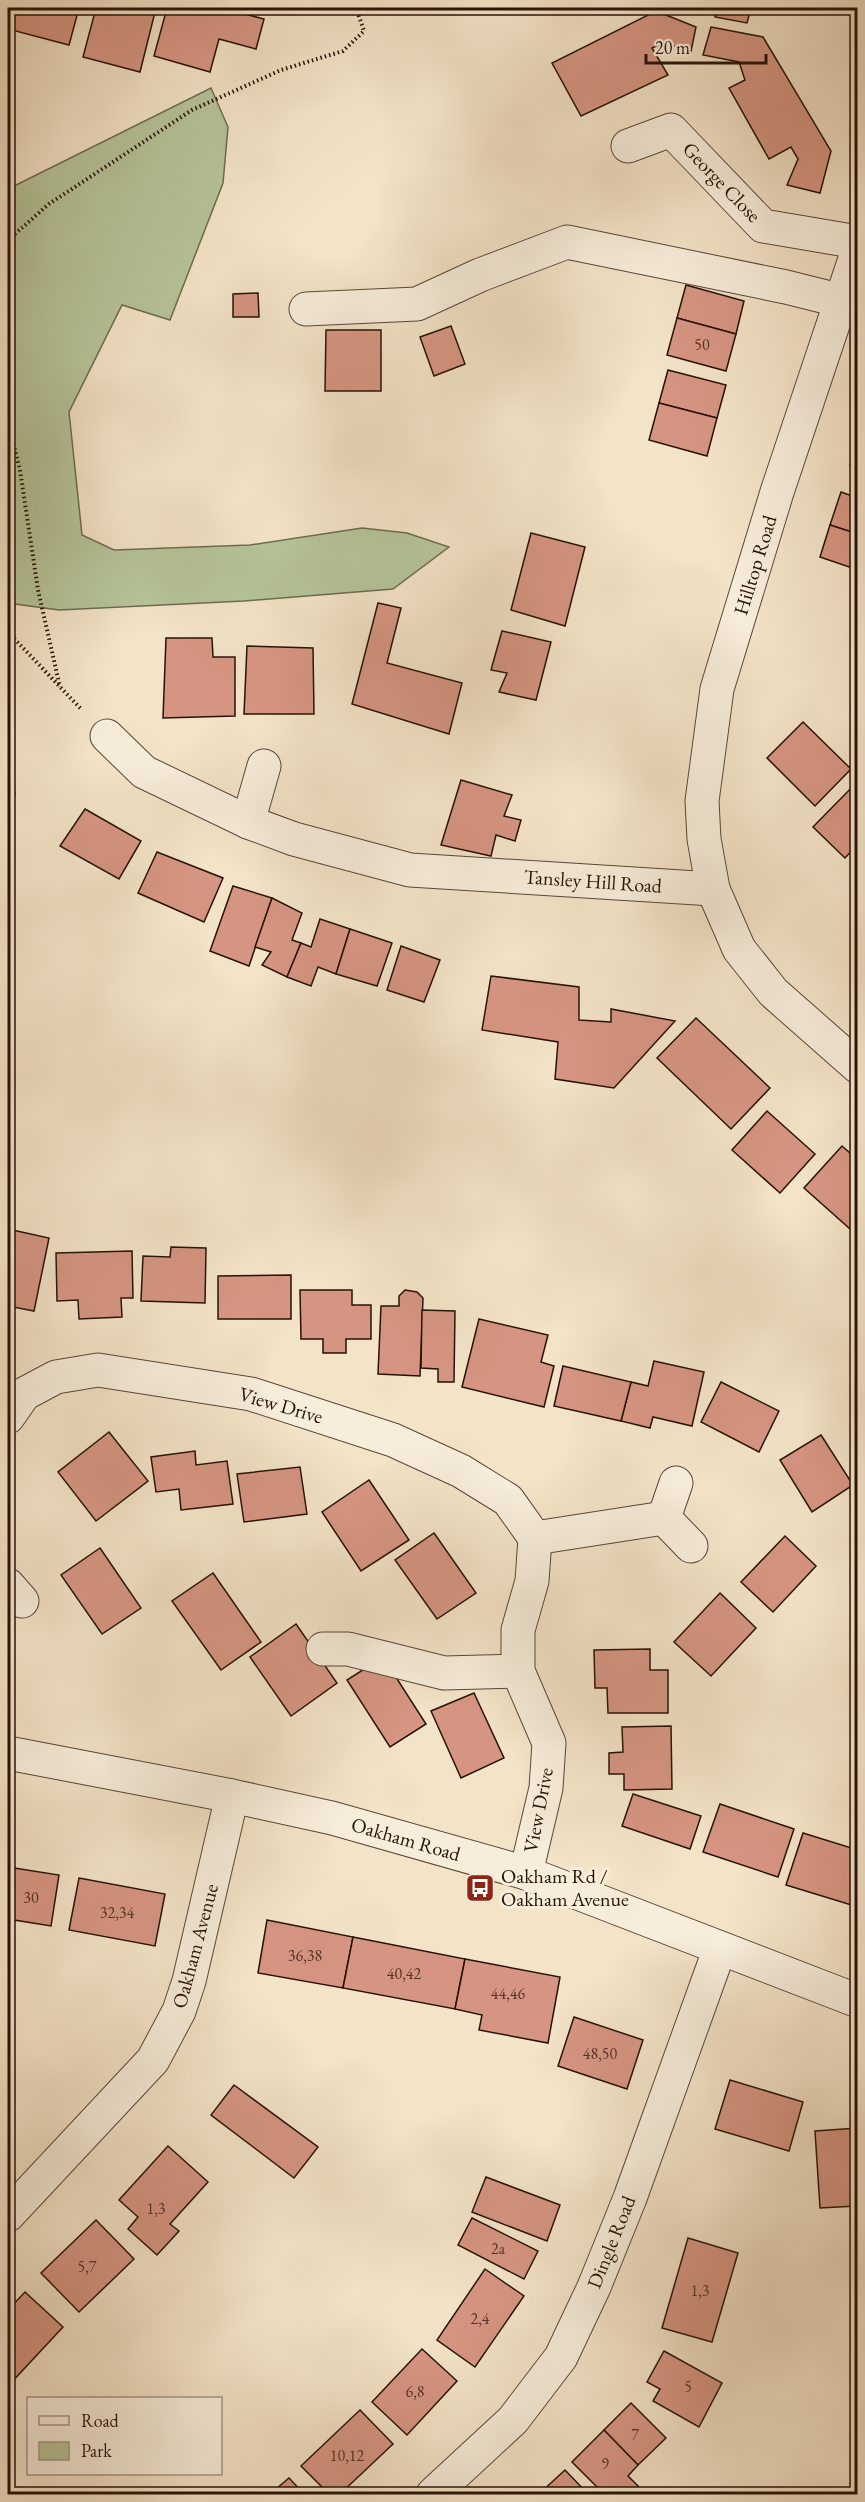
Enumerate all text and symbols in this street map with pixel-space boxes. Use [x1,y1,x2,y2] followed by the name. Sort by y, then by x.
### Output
[646,27,766,65] scale bar
[655,36,690,59] text: 20 m
[677,136,767,228] street label: George Close
[694,334,710,355] house number: 50
[727,511,783,618] street label: Hilltop Road
[523,863,664,899] street label: Tansley Hill Road
[236,1381,326,1429] street label: View Drive
[517,1765,559,1855] street label: View Drive
[348,1811,464,1867] street label: Oakham Road
[501,1863,629,1912] place label: Oakham Rd / Oakham Avenue
[464,1872,496,1904] bus stop icon: Oakham Rd / Oakham Avenue
[166,1881,224,2011] street label: Oakham Avenue
[23,1887,39,1908] house number: 30
[100,1902,135,1923] house number: 32,34
[288,1945,323,1966] house number: 36,38
[387,1963,422,1984] house number: 40,42
[491,1983,526,2004] house number: 44,46
[583,2043,618,2064] house number: 48,50
[581,2191,642,2292] street label: Dingle Road
[146,2198,166,2219] house number: 1,3
[491,2238,506,2259] house number: 2a
[77,2256,97,2277] house number: 5,7
[690,2280,710,2301] house number: 1,3
[470,2308,490,2329] house number: 2,4
[684,2376,692,2397] house number: 5
[405,2381,425,2402] house number: 6,8
[27,2397,222,2475] legend
[81,2409,120,2432] text: Road
[631,2424,639,2445] house number: 7
[81,2439,112,2462] text: Park
[330,2445,365,2466] house number: 10,12
[601,2453,609,2474] house number: 9

